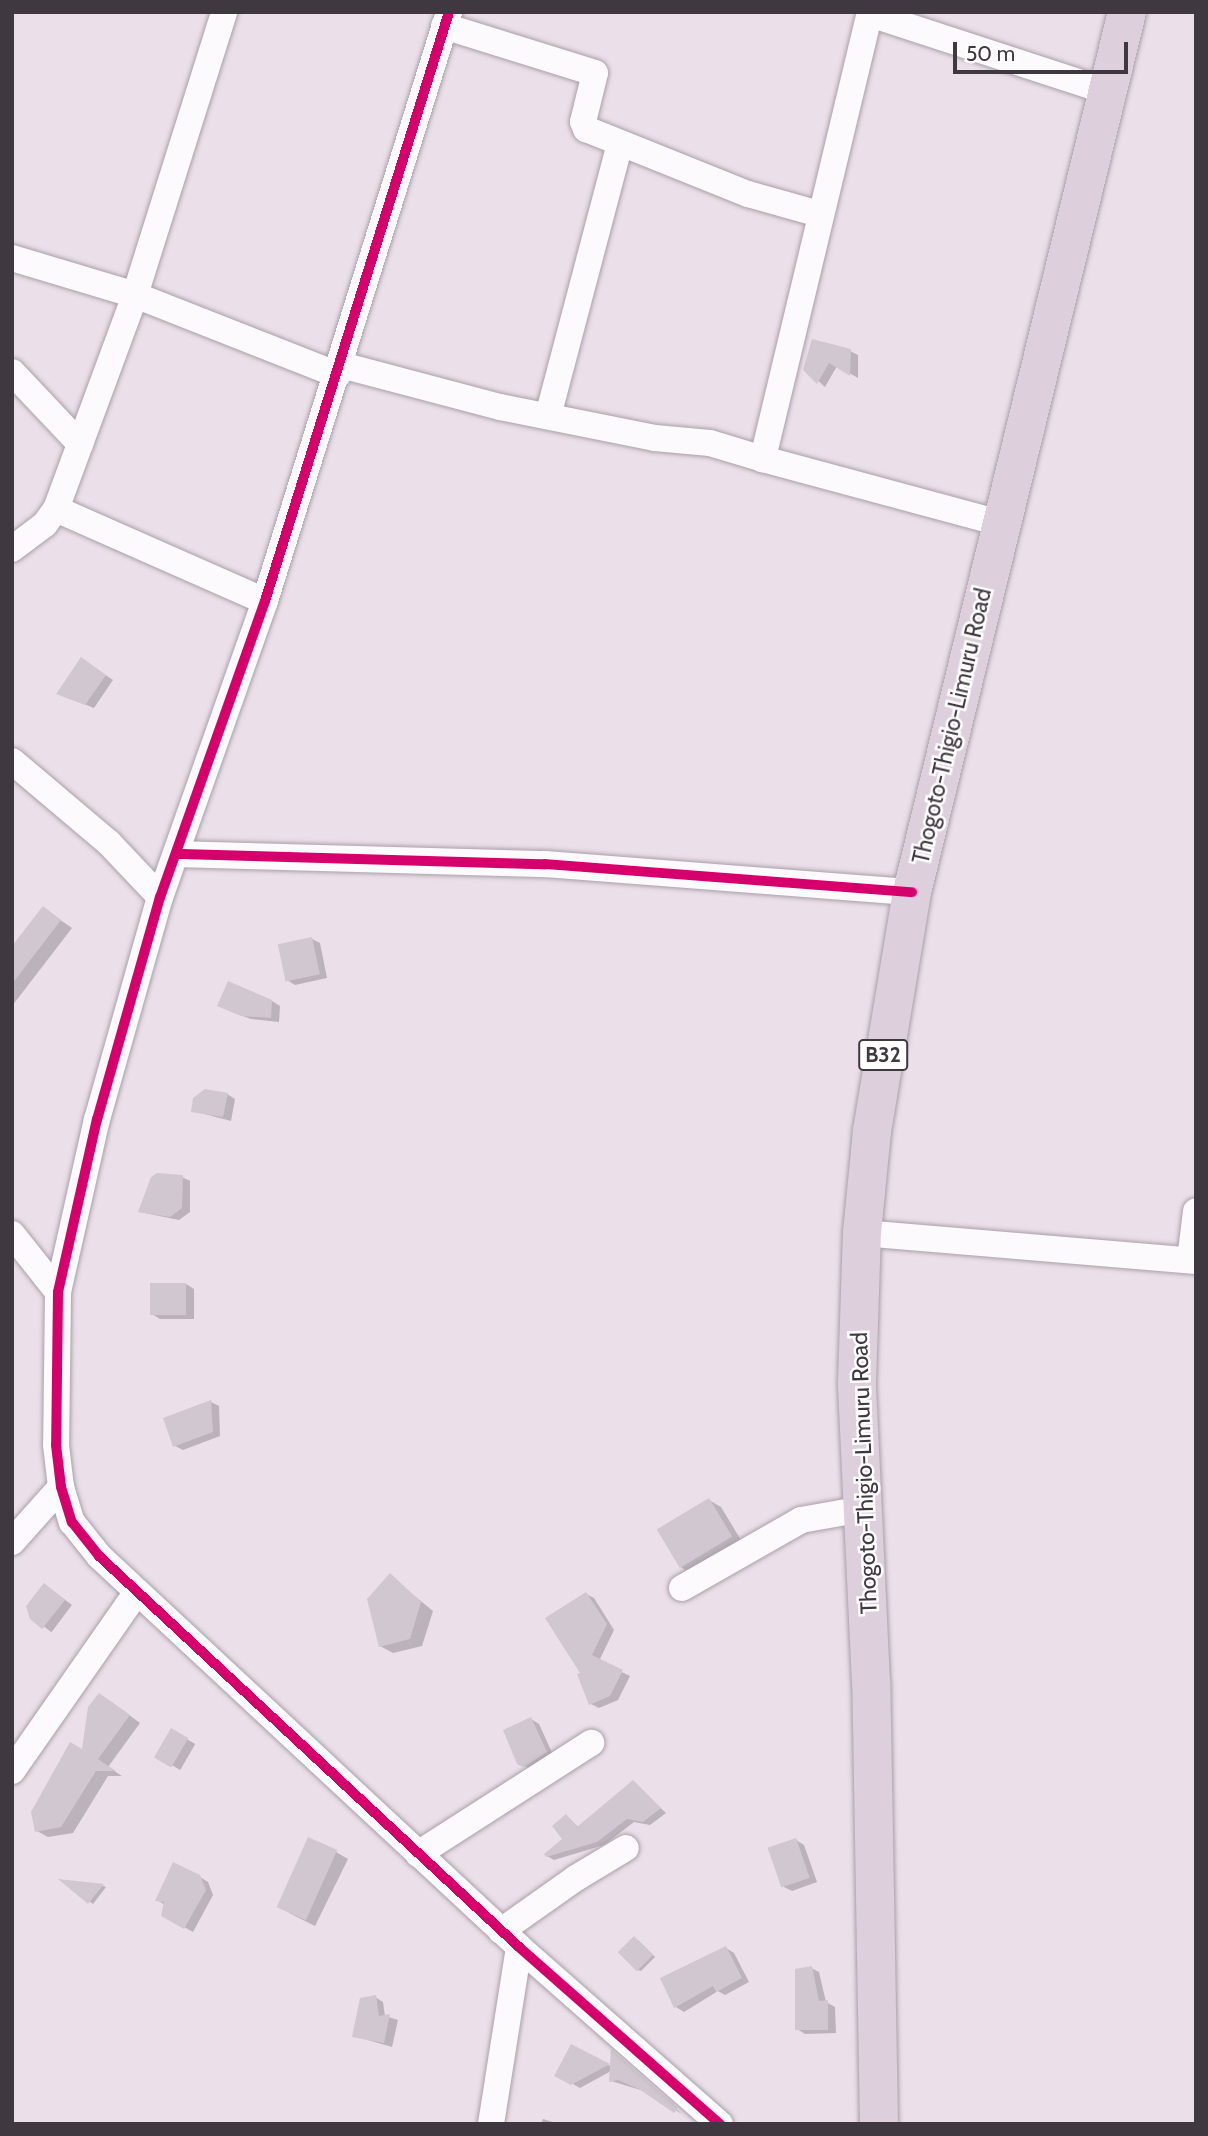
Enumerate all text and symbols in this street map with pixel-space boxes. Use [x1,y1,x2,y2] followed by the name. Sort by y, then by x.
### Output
[956,28,1131,72] scale bar
[966,41,1015,66] text: 50 m
[907,586,997,866] street label: Thogoto-Thigio-Limuru Road
[857,1038,909,1072] road number: B32
[845,1332,883,1614] street label: Thogoto-Thigio-Limuru Road

